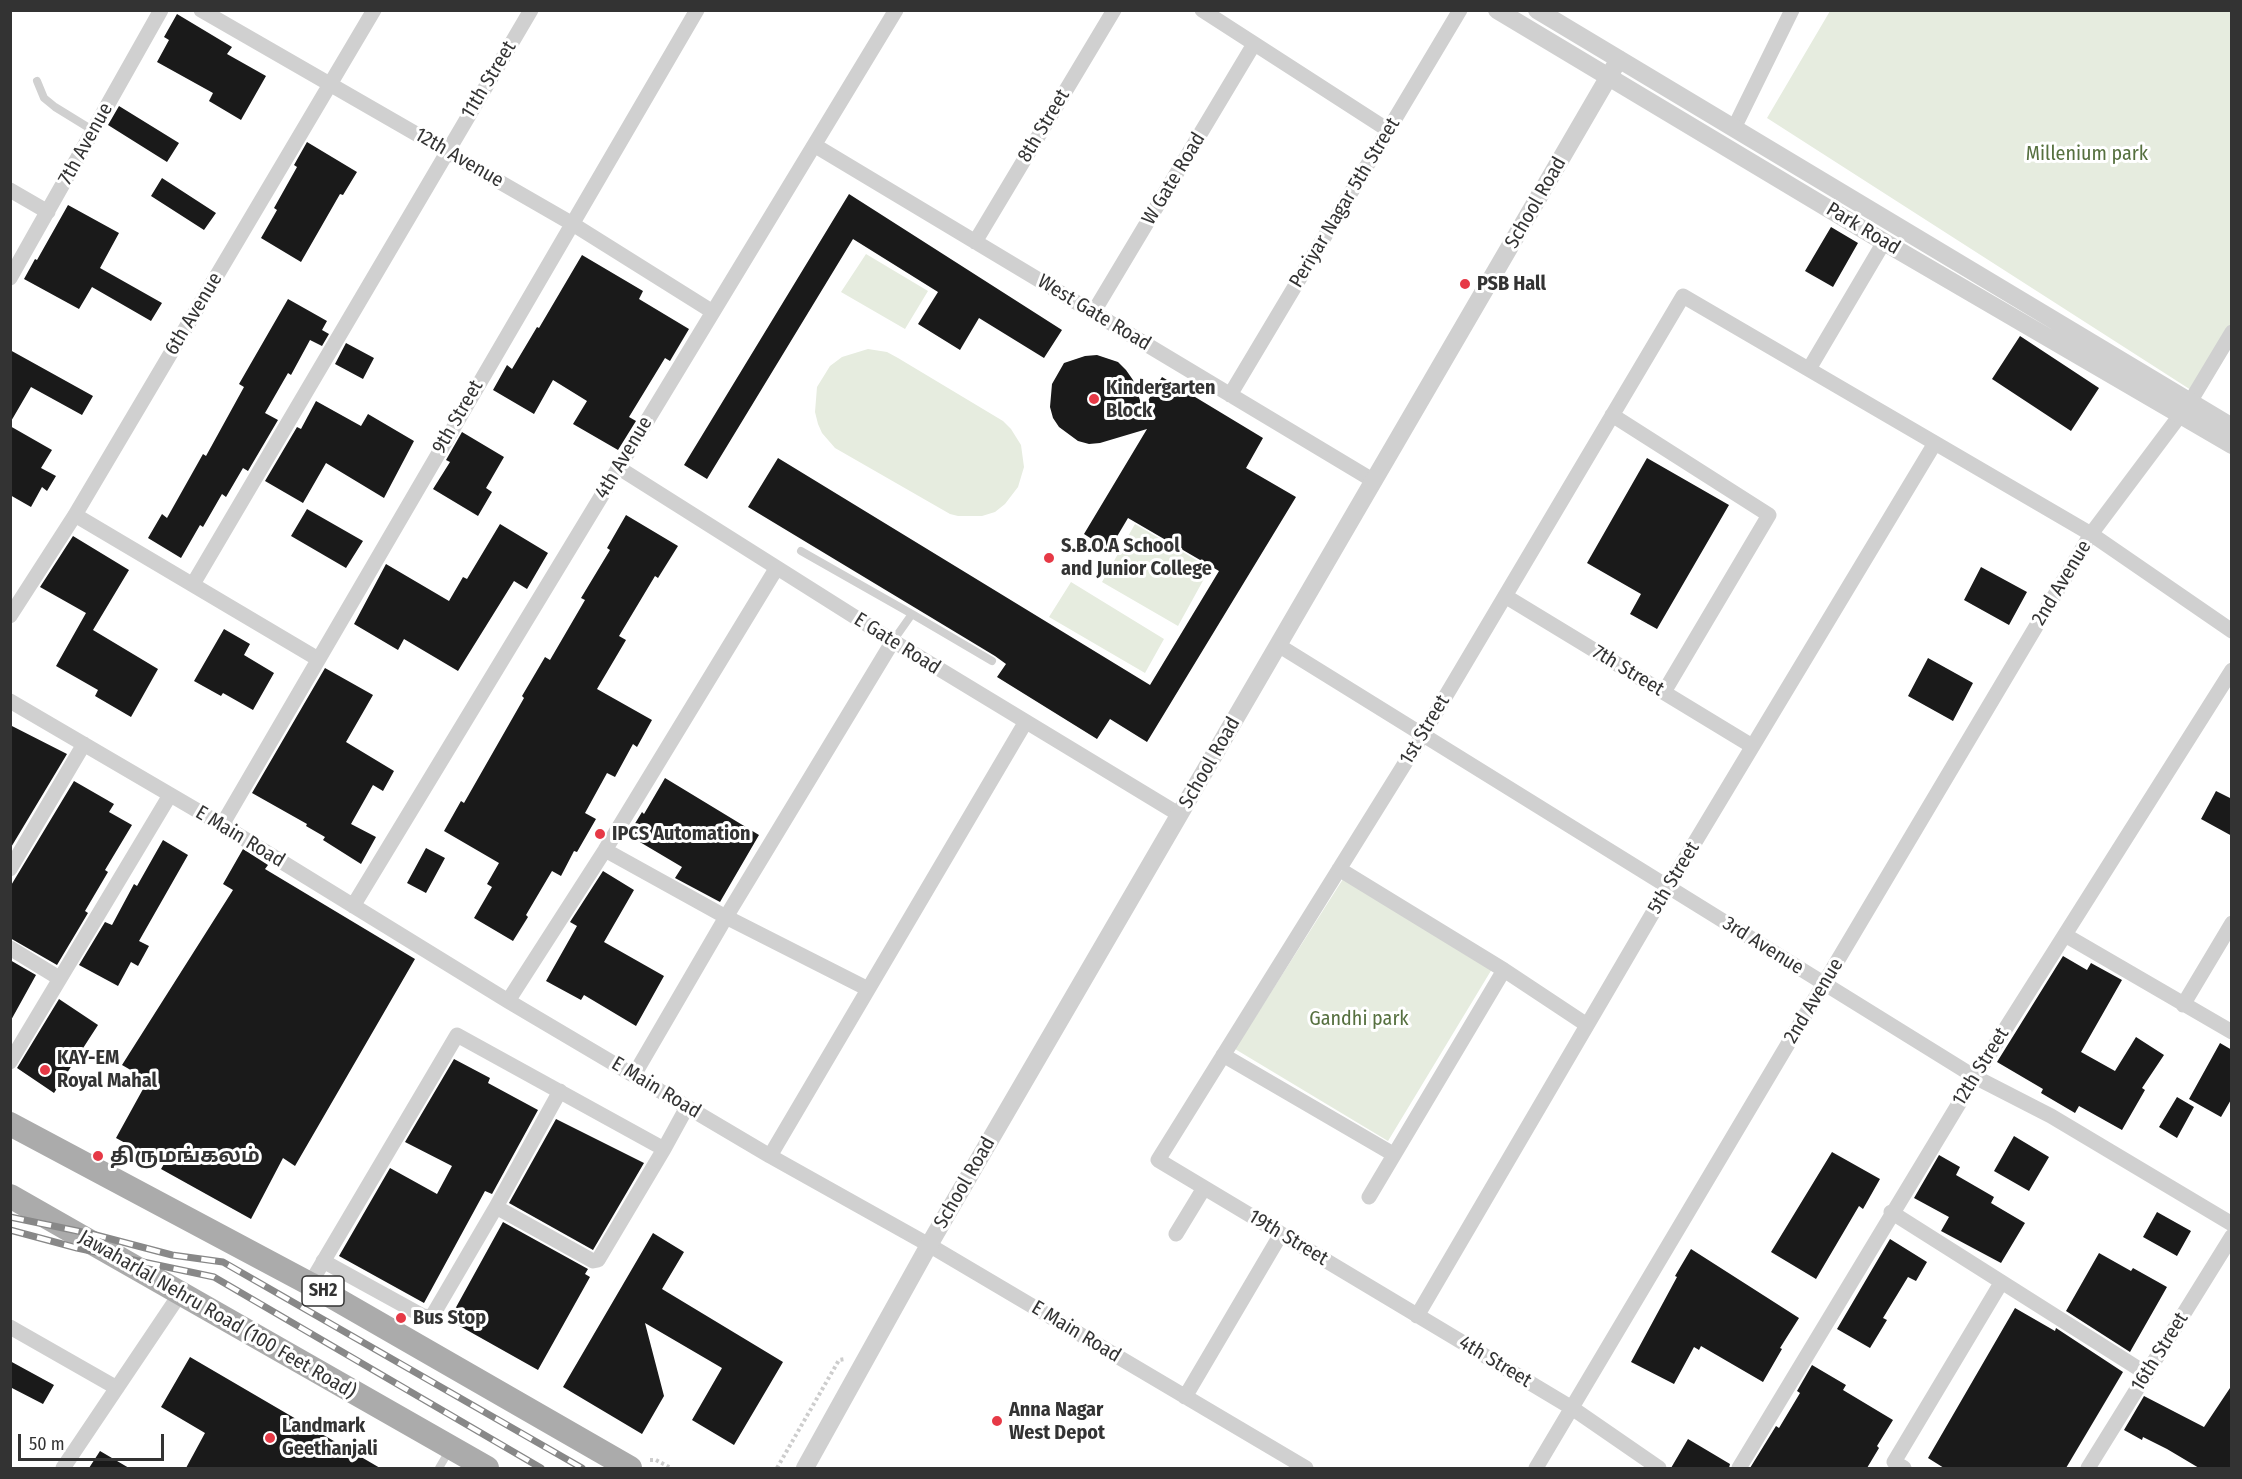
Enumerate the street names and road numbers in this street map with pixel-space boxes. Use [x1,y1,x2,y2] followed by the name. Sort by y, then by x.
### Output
[456,37,522,123] street label: 11th Street
[1013,85,1075,167] street label: 8th Street
[54,99,118,189] street label: 7th Avenue
[1285,114,1405,292] street label: Periyar Nagar 5th Street
[410,123,508,193] street label: 12th Avenue
[1137,129,1211,229] street label: W Gate Road
[1500,153,1572,253] street label: School Road
[1822,198,1904,260] street label: Park Road
[160,268,228,360] street label: 6th Avenue
[1033,270,1155,356] street label: West Gate Road
[427,376,489,458] street label: 9th Street
[590,413,658,503] street label: 4th Avenue
[2027,536,2097,630] street label: 2nd Avenue
[849,608,945,680] street label: E Gate Road
[1588,640,1668,702] street label: 7th Street
[1395,691,1455,769] street label: 1st Street
[1174,713,1246,813] street label: School Road
[191,801,289,873] street label: E Main Road
[1643,838,1705,918] street label: 5th Street
[1718,912,1808,980] street label: 3rd Avenue
[1779,954,1849,1048] street label: 2nd Avenue
[1948,1024,2014,1110] street label: 12th Street
[607,1052,705,1124] street label: E Main Road
[929,1133,1001,1233] street label: School Road
[1244,1205,1332,1271] street label: 19th Street
[74,1226,360,1404] street label: Jawaharlal Nehru Road (100 Feet Road)
[302,1276,344,1306] road number: SH2
[1027,1296,1125,1368] street label: E Main Road
[2126,1308,2194,1396] street label: 16th Street
[1454,1331,1536,1393] street label: 4th Street

